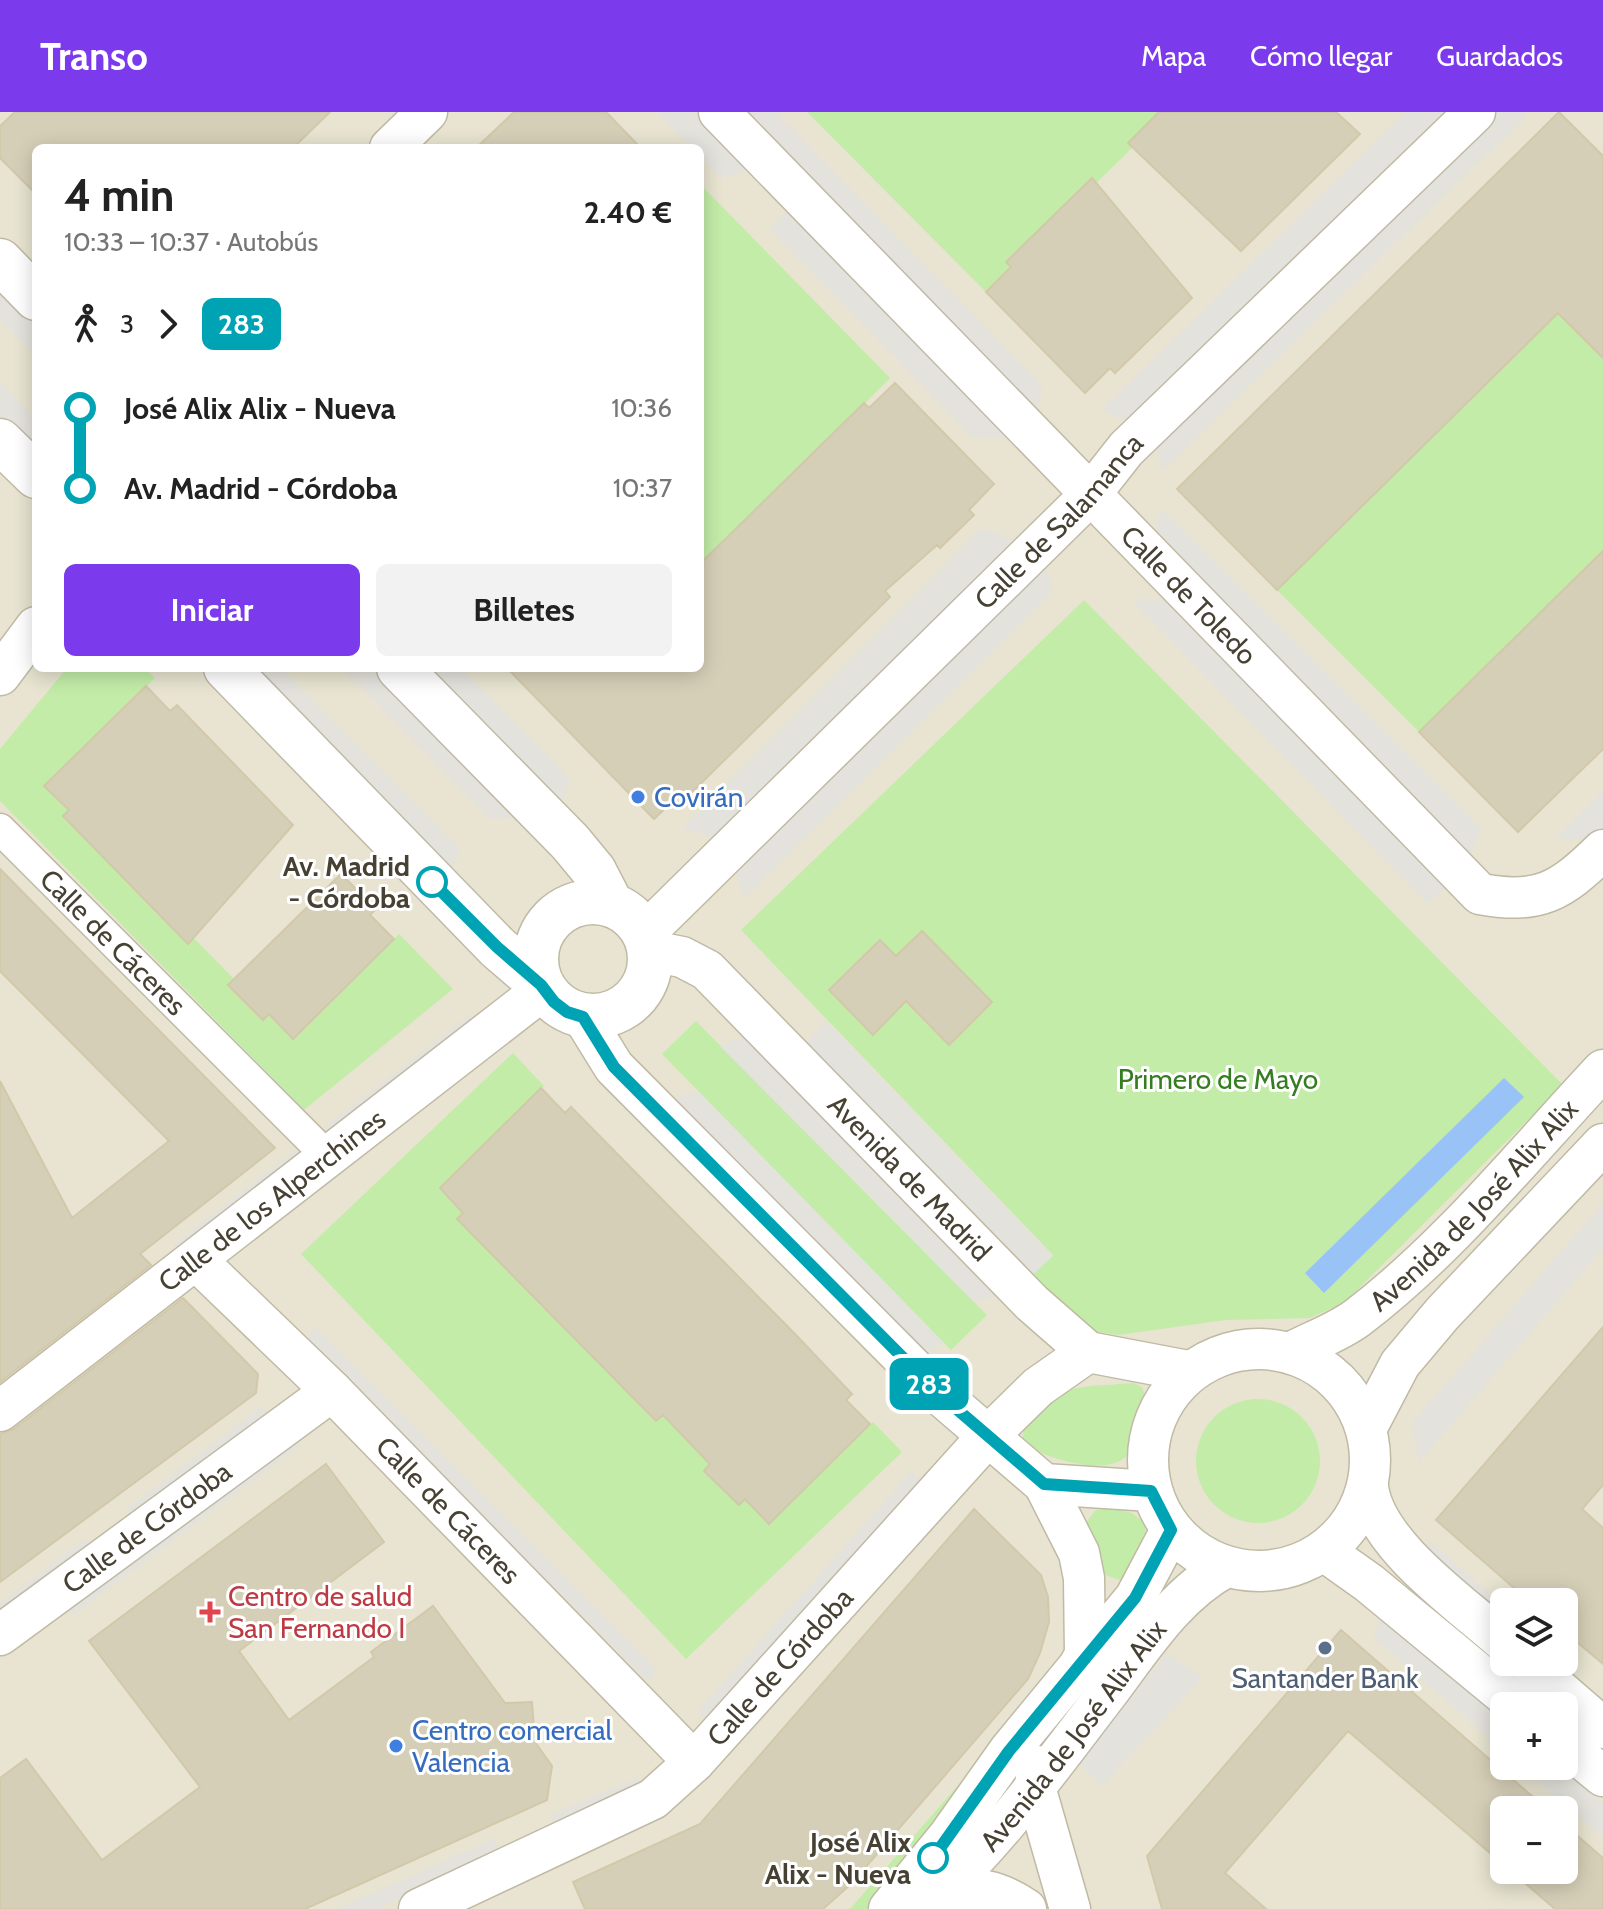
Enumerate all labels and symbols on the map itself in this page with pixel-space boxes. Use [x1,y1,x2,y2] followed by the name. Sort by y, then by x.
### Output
[967,425,1150,616] street label: Calle de Salamanca
[1114,518,1264,672] street label: Calle de Toledo
[654,780,743,814] place label: Covirán
[629,788,647,806] marker: Covirán
[283,849,410,915] place label: Av. Madrid - Córdoba
[33,862,193,1022] street label: Calle de Cáceres
[417,867,447,897] marker: Av. Madrid - Córdoba
[1118,1062,1318,1096] park label: Primero de Mayo
[821,1087,998,1268] street label: Avenida de Madrid
[1362,1092,1585,1318] street label: Avenida de José Alix Alix
[152,1102,392,1299] street label: Calle de los Alperchines
[883,1358,975,1410] line badge: 283
[369,1429,528,1591] street label: Calle de Cáceres
[55,1454,238,1601] street label: Calle de Córdoba
[228,1579,412,1645] place label: Centro de salud San Fernando I
[700,1580,860,1753] street label: Calle de Córdoba
[199,1601,221,1623] marker: Centro de salud San Fernando I
[973,1613,1173,1858] street label: Avenida de José Alix Alix
[1316,1639,1334,1657] marker: Santander Bank
[1231,1661,1419,1695] place label: Santander Bank
[412,1713,613,1779] place label: Centro comercial Valencia
[387,1737,405,1755] marker: Centro comercial Valencia
[765,1825,911,1891] place label: José Alix Alix - Nueva
[918,1843,948,1873] marker: José Alix Alix - Nueva

